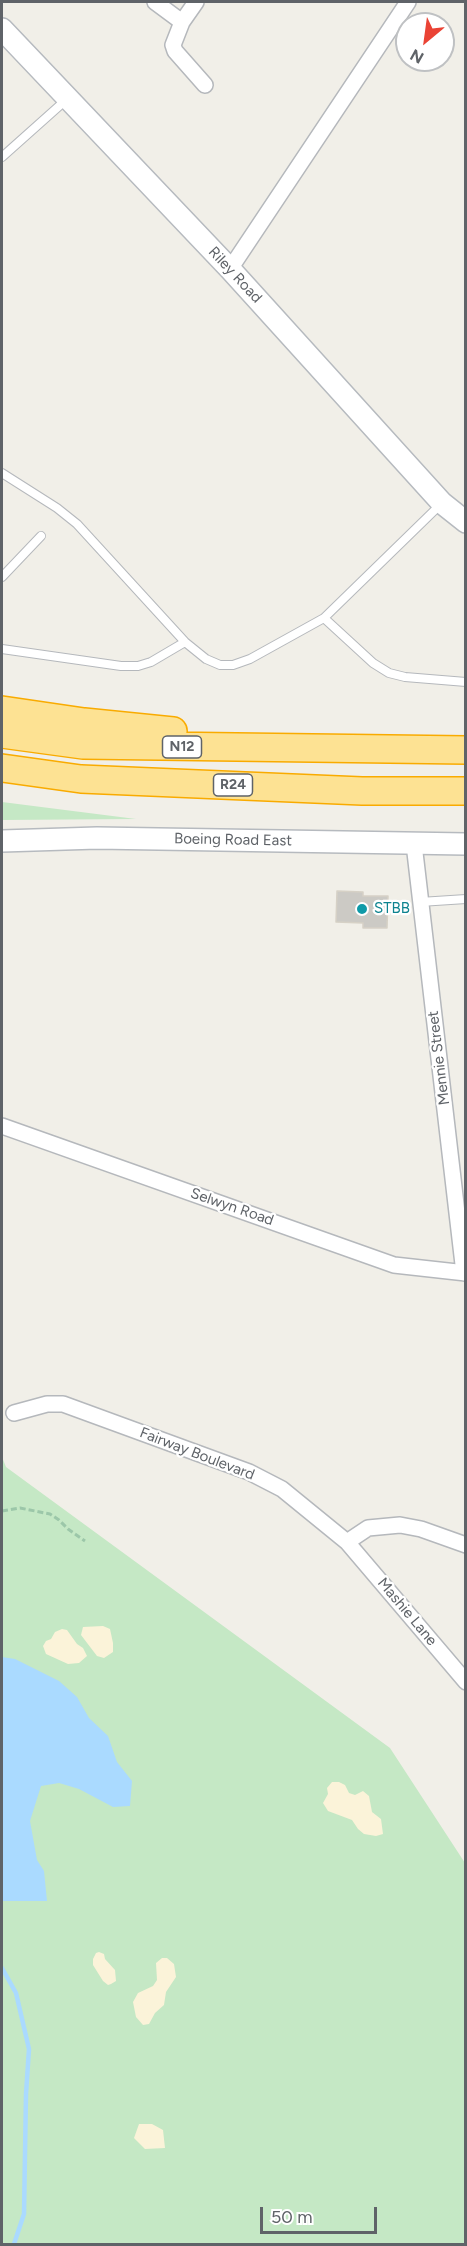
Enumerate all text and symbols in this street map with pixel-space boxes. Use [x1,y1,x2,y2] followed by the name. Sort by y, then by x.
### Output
[395,12,455,72] north arrow
[407,45,427,68] text: N
[204,243,266,307] street label: Riley Road
[162,736,201,758] road number: N12
[214,774,252,796] road number: R24
[174,830,292,850] street label: Boeing Road East
[374,900,410,918] place label: STBB
[355,902,369,916] marker: STBB
[424,1010,454,1106] street label: Mennie Street
[188,1184,276,1230] street label: Selwyn Road
[137,1424,257,1484] street label: Fairway Boulevard
[373,1574,441,1650] street label: Mashie Lane
[263,2195,380,2233] scale bar
[271,2206,313,2228] text: 50 m

